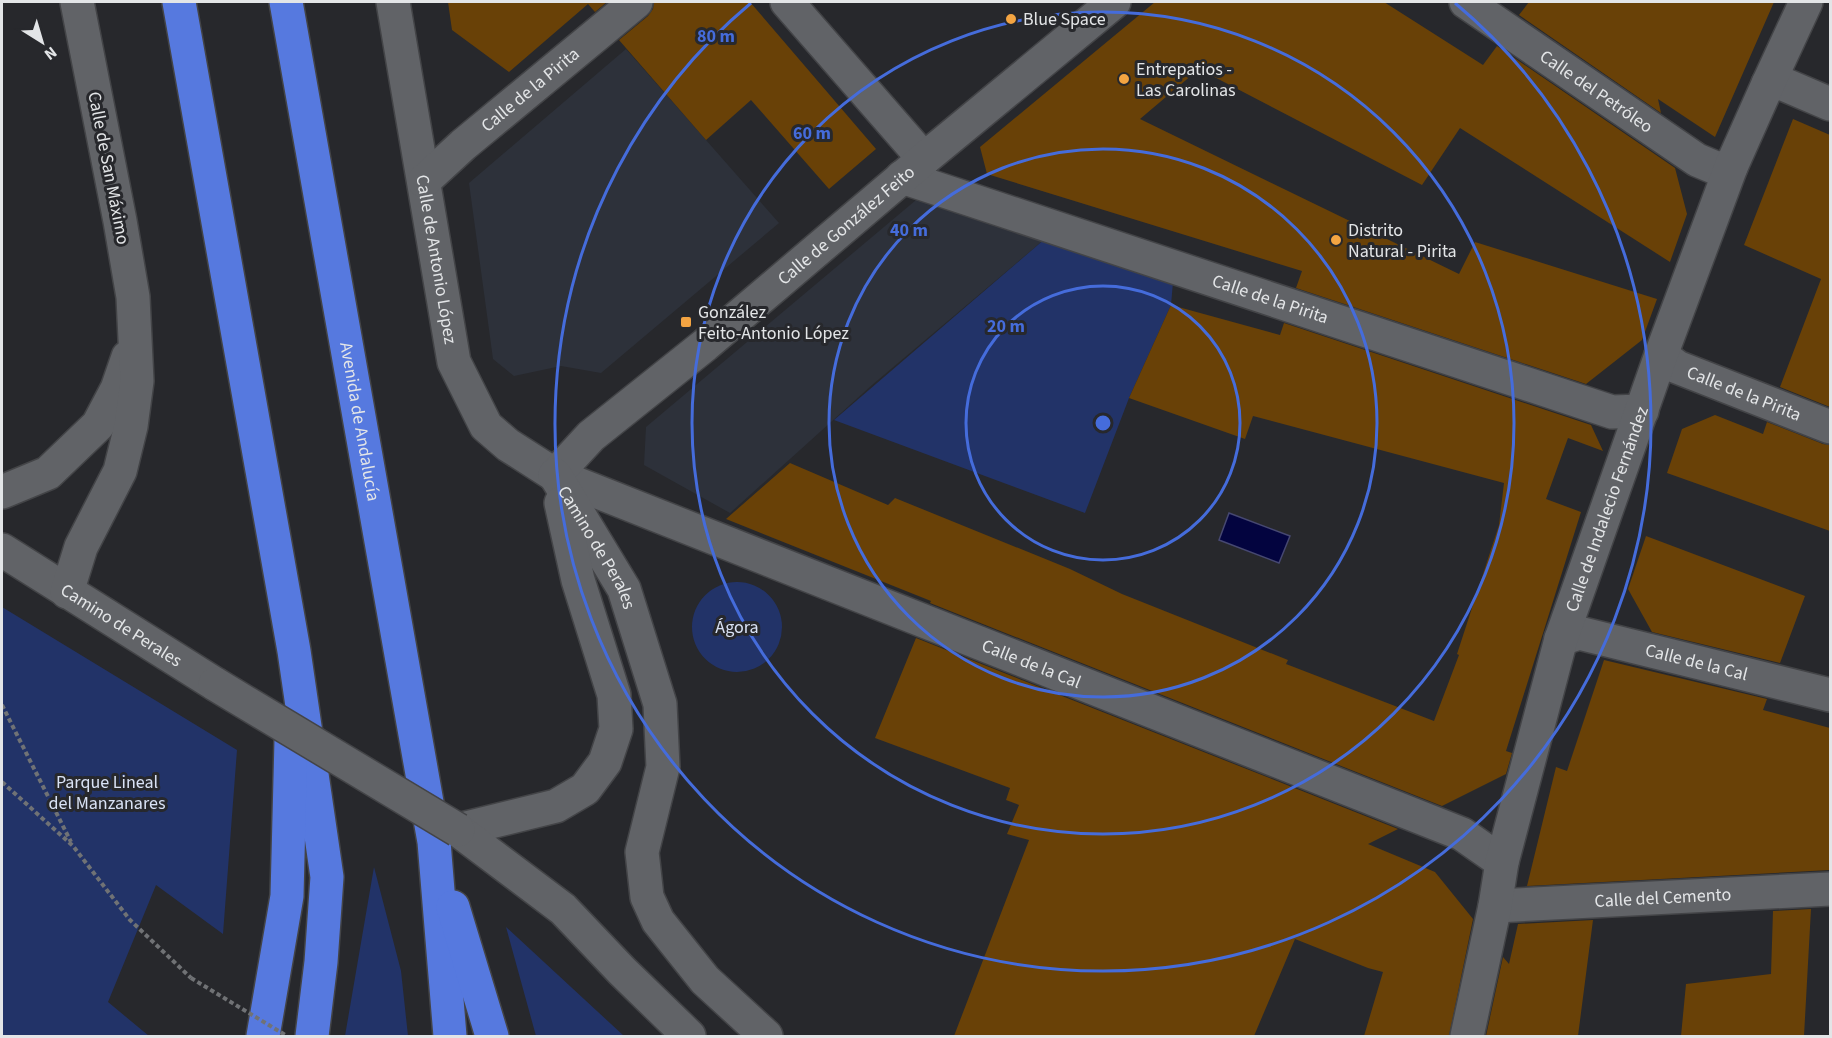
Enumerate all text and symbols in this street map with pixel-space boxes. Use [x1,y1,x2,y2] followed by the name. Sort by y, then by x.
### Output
[1023,7,1106,32] place label: Blue Space
[12,12,72,72] north arrow
[1004,12,1018,26] marker: Blue Space
[697,24,735,49] text: 80 m
[40,41,61,65] text: N
[476,42,585,138] street label: Calle de la Pirita
[1535,44,1658,139] street label: Calle del Petróleo
[1136,57,1236,103] place label: Entrepatios - Las Carolinas
[1117,72,1131,86] marker: Entrepatios - Las Carolinas
[81,90,136,247] street label: Calle de San Máximo
[793,121,831,146] text: 60 m
[772,160,920,291] street label: Calle de González Feito
[409,173,463,346] street label: Calle de Antonio López
[890,218,928,243] text: 40 m
[1348,218,1457,264] place label: Distrito Natural - Pirita
[1329,233,1343,247] marker: Distrito Natural - Pirita
[1209,269,1332,330] street label: Calle de la Pirita
[698,300,849,346] place label: González Feito-Antonio López
[987,314,1025,339] text: 20 m
[679,315,693,329] marker: González Feito-Antonio López
[333,340,386,503] street label: Avenida de Andalucía
[1683,360,1805,427] street label: Calle de la Pirita
[1560,403,1655,615] street label: Calle de Indalecio Fernández
[1093,413,1113,433] centre of rings
[551,481,642,612] street label: Camino de Perales
[56,578,187,673] street label: Camino de Perales
[715,615,759,640] park label: Ágora
[978,633,1085,695] street label: Calle de la Cal
[1642,638,1750,687] street label: Calle de la Cal
[49,770,165,816] park label: Parque Lineal del Manzanares
[1594,882,1732,914] street label: Calle del Cemento

